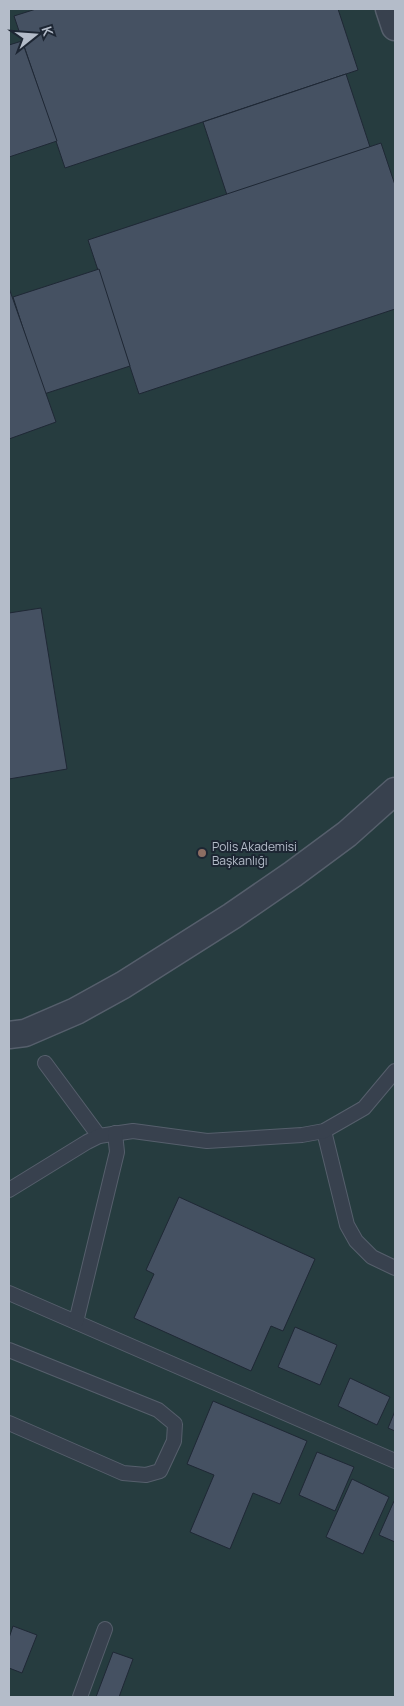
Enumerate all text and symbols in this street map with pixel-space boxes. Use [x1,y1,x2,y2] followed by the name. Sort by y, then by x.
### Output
[10,10,60,60] north arrow
[38,24,59,39] text: K
[212,838,297,869] place label: Polis Akademisi Başkanlığı
[196,847,208,859] marker: Polis Akademisi Başkanlığı

